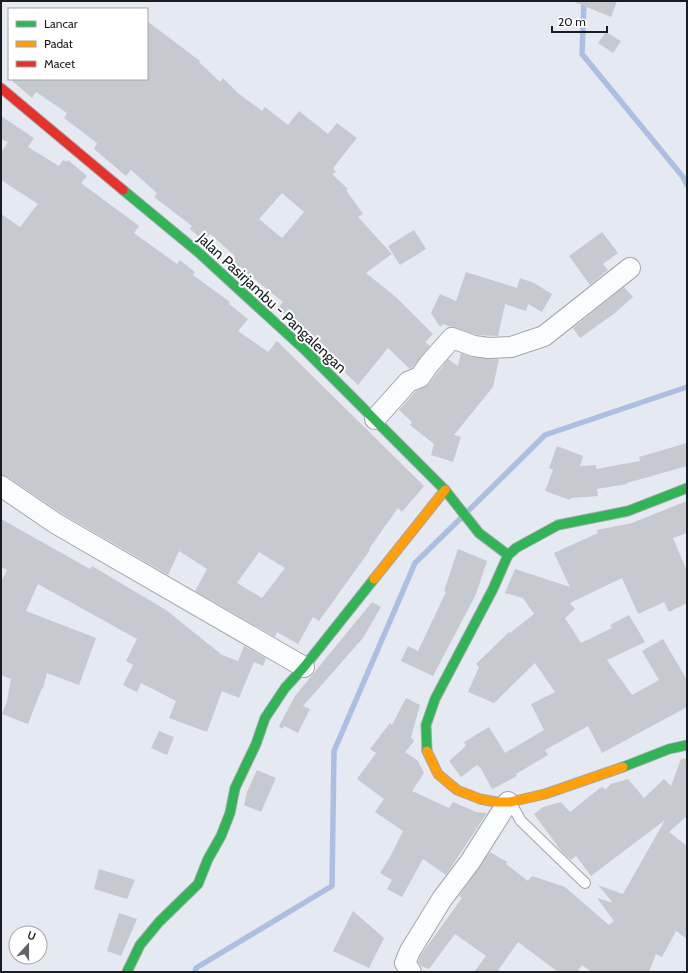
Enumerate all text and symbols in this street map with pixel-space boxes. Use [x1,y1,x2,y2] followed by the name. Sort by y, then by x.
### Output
[8,8,148,80] legend
[552,8,607,34] scale bar
[558,14,586,29] text: 20 m
[44,16,78,31] text: Lancar
[44,36,73,51] text: Padat
[44,56,75,71] text: Macet
[193,229,350,377] street label: Jalan Pasirjambu - Pangalengan
[8,925,48,965] north arrow
[25,928,38,944] text: U

